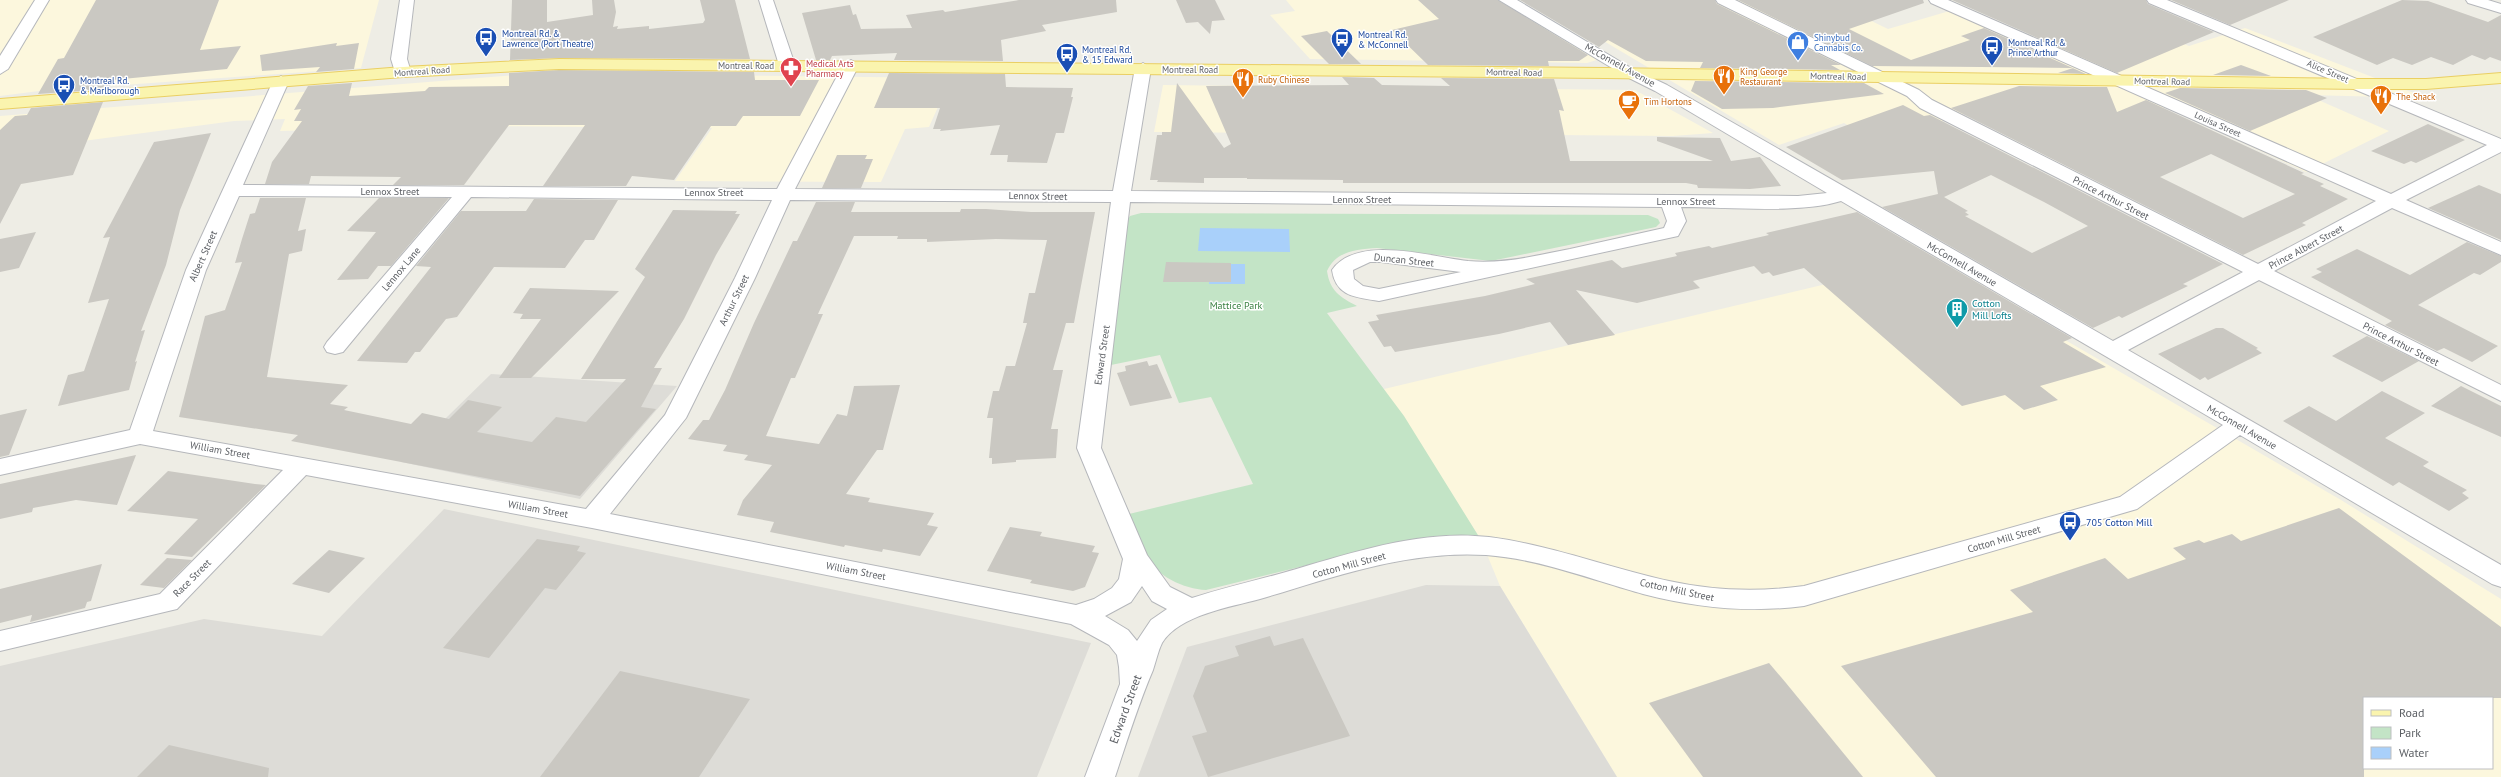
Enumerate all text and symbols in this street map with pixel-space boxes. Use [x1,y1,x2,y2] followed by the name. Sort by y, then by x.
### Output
[473,25,499,58] bus stop icon: Montreal Rd. & Lawrence (Port Theatre)
[1329,26,1355,59] bus stop icon: Montreal Rd. & McConnell
[502,28,594,50] place label: Montreal Rd. & Lawrence (Port Theatre)
[1358,29,1409,50] place label: Montreal Rd. & McConnell
[1785,29,1811,62] shop icon: Shinybud Cannabis Co.
[1814,32,1863,53] place label: Shinybud Cannabis Co.
[1979,34,2005,67] bus stop icon: Montreal Rd. & Prince Arthur
[2008,37,2066,58] place label: Montreal Rd. & Prince Arthur
[1582,40,1658,90] street label: McConnell Avenue
[1054,41,1080,74] bus stop icon: Montreal Rd. & 15 Edward
[1082,44,1133,65] place label: Montreal Rd. & 15 Edward
[778,55,804,88] pharmacy icon: Medical Arts Pharmacy
[2306,57,2350,85] street label: Alice Street
[806,58,854,79] place label: Medical Arts Pharmacy
[718,60,774,71] street label: Montreal Road
[1711,63,1737,96] restaurant icon: King George Restaurant
[394,64,451,78] street label: Montreal Road
[1162,64,1218,75] street label: Montreal Road
[1230,66,1256,99] restaurant icon: Ruby Chinese
[1486,66,1542,78] street label: Montreal Road
[1740,66,1788,87] place label: King George Restaurant
[1810,70,1866,82] street label: Montreal Road
[51,72,77,105] bus stop icon: Montreal Rd. & Marlborough
[1258,74,1310,85] place label: Ruby Chinese
[80,75,139,96] place label: Montreal Rd. & Marlborough
[2134,75,2190,87] street label: Montreal Road
[2368,83,2394,116] restaurant icon: The Shack
[1616,88,1642,121] cafe icon: Tim Hortons
[2396,91,2436,102] place label: The Shack
[1644,96,1692,107] place label: Tim Hortons
[2193,109,2243,139] street label: Louisa Street
[2071,173,2152,223] street label: Prince Arthur Street
[361,185,420,198] street label: Lennox Street
[685,186,744,199] street label: Lennox Street
[1009,189,1068,203] street label: Lennox Street
[1333,193,1392,206] street label: Lennox Street
[1657,195,1716,208] street label: Lennox Street
[2266,221,2346,272] street label: Prince Albert Street
[186,228,220,284] street label: Albert Street
[1925,239,1999,289] street label: McConnell Avenue
[379,244,423,294] street label: Lennox Lane
[1373,250,1435,270] street label: Duncan Street
[716,272,752,328] street label: Arthur Street
[1944,296,1970,329] building icon: Cotton Mill Lofts
[1972,297,2012,322] place label: Cotton Mill Lofts
[1210,299,1263,312] park label: Mattice Park
[2361,319,2442,369] street label: Prince Arthur Street
[1091,324,1113,386] street label: Edward Street
[2205,402,2279,452] street label: McConnell Avenue
[189,438,252,462] street label: William Street
[507,497,570,521] street label: William Street
[2057,509,2083,542] bus stop icon: 705 Cotton Mill
[2086,516,2152,529] place label: 705 Cotton Mill
[1966,522,2043,556] street label: Cotton Mill Street
[1311,549,1388,581] street label: Cotton Mill Street
[170,556,214,600] street label: Race Street
[825,559,888,583] street label: William Street
[1639,576,1716,604] street label: Cotton Mill Street
[1106,673,1144,745] street label: Edward Street
[2363,697,2493,769] legend
[2399,705,2424,720] text: Road
[2399,725,2421,740] text: Park
[2399,745,2429,760] text: Water

